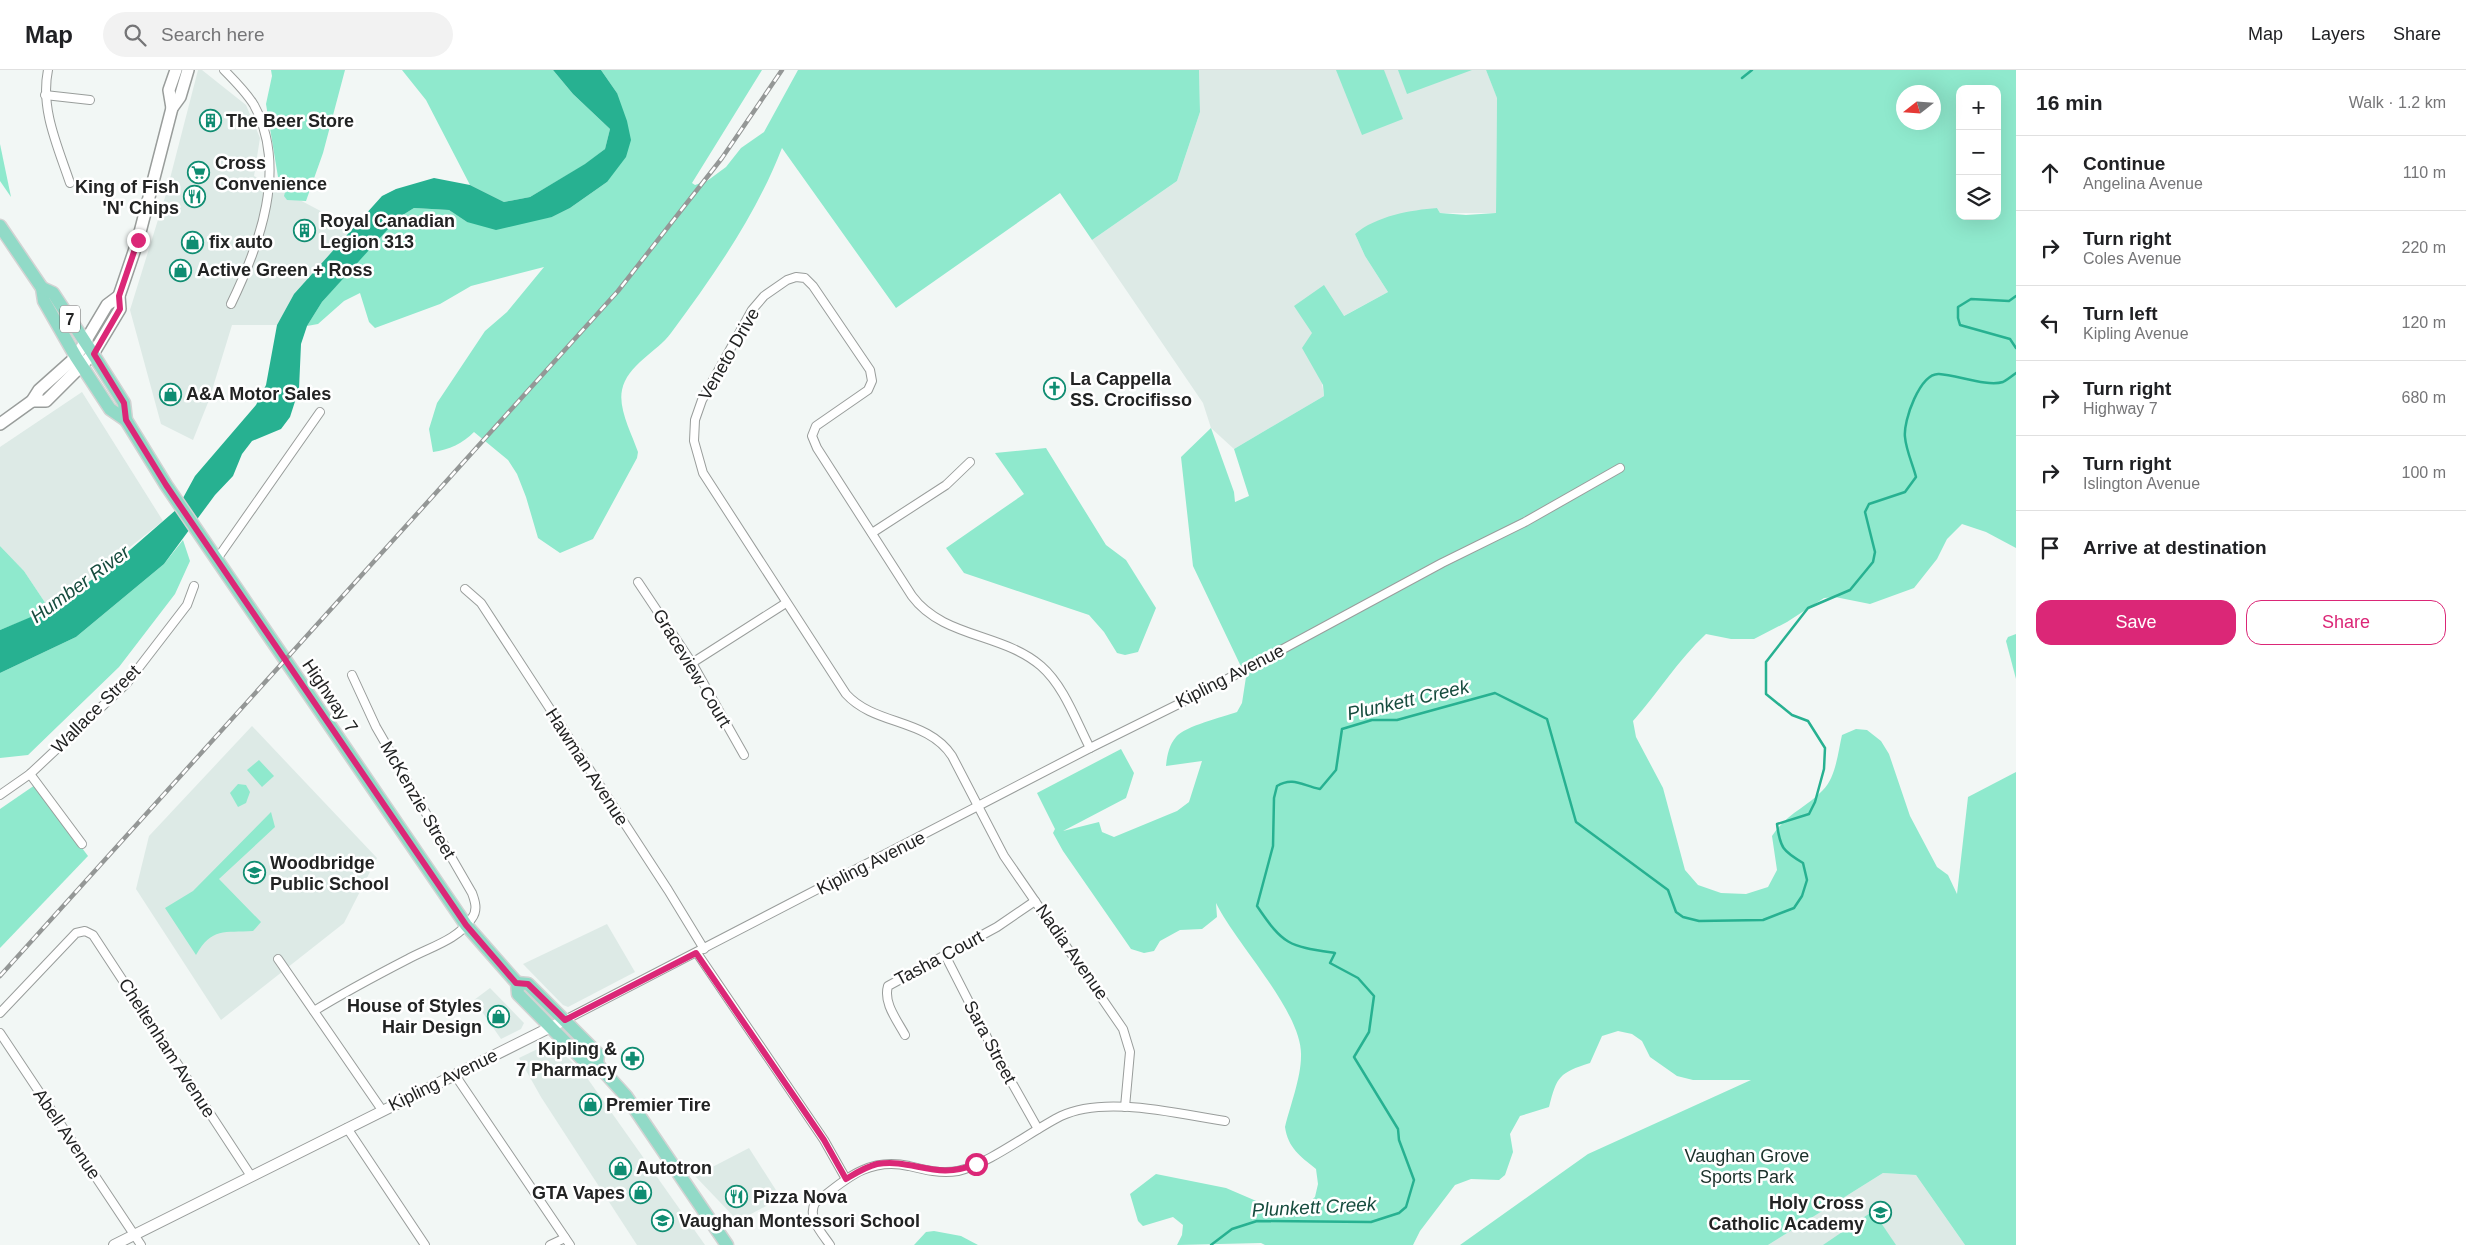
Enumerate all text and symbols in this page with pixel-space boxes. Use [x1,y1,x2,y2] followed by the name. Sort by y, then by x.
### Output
[103,12,453,57] search box
[25,21,73,48] text: Map
[121,21,149,49] icon: search
[161,24,265,45] text: Search here
[2248,24,2283,44] text: Map
[2311,24,2365,44] text: Layers
[2393,24,2441,44] text: Share
[1896,85,1941,130] north arrow
[1956,85,2001,220] map controls
[1956,85,2001,130] button: +
[2036,91,2103,114] text: 16 min
[2349,94,2446,111] text: Walk · 1.2 km
[198,109,222,133] building icon: The Beer Store
[226,111,354,131] place label: The Beer Store
[1956,130,2001,175] button: −
[215,153,327,194] place label: Cross Convenience
[2083,153,2165,174] text: Continue
[2036,159,2064,187] icon: ahead
[187,161,211,185] supermarket icon: Cross Convenience
[2403,164,2446,181] text: 110 m
[1956,175,2001,220] button: layers
[2083,175,2203,192] text: Angelina Avenue
[75,177,179,218] place label: King of Fish 'N' Chips
[183,185,207,209] restaurant icon: King of Fish 'N' Chips
[320,211,455,252] place label: Royal Canadian Legion 313
[292,219,316,243] building icon: Royal Canadian Legion 313
[2083,228,2171,249] text: Turn right
[127,229,150,252] route end
[181,230,205,254] shop icon: fix auto
[209,232,273,252] place label: fix auto
[2036,234,2064,262] icon: right
[2402,239,2446,256] text: 220 m
[2083,250,2181,267] text: Coles Avenue
[169,258,193,282] shop icon: Active Green + Ross
[197,260,373,280] place label: Active Green + Ross
[2083,303,2158,324] text: Turn left
[695,304,763,404] street label: Veneto Drive
[60,305,80,332] road number: 7
[2036,309,2064,337] icon: left
[2402,314,2446,331] text: 120 m
[2083,325,2189,342] text: Kipling Avenue
[1070,369,1192,410] place label: La Cappella SS. Crocifisso
[1042,377,1066,401] church icon: La Cappella SS. Crocifisso
[2083,378,2171,399] text: Turn right
[158,382,182,406] shop icon: A&A Motor Sales
[186,384,331,404] place label: A&A Motor Sales
[2036,384,2064,412] icon: right
[2402,389,2446,406] text: 680 m
[2083,400,2158,417] text: Highway 7
[2083,453,2171,474] text: Turn right
[2036,459,2064,487] icon: right
[2402,464,2446,481] text: 100 m
[2083,475,2200,492] text: Islington Avenue
[2036,534,2064,562] icon: arrive
[2083,537,2267,558] text: Arrive at destination
[26,541,134,627] water label: Humber River
[2036,600,2236,645] button: Save
[2246,600,2446,645] button: Share
[649,605,735,731] street label: Graceview Court
[1173,640,1287,712] street label: Kipling Avenue
[298,656,362,736] street label: Highway 7
[48,661,144,757] street label: Wallace Street
[1345,675,1473,724] water label: Plunkett Creek
[542,705,632,829] street label: Hawman Avenue
[376,738,460,862] street label: McKenzie Street
[814,827,928,899] street label: Kipling Avenue
[270,853,389,894] place label: Woodbridge Public School
[242,861,266,885] school or university icon: Woodbridge Public School
[1032,900,1112,1004] street label: Nadia Avenue
[891,926,987,990] street label: Tasha Court
[115,975,219,1121] street label: Cheltenham Avenue
[347,996,482,1037] place label: House of Styles Hair Design
[960,997,1020,1087] street label: Sara Street
[486,1004,510,1028] shop icon: House of Styles Hair Design
[516,1039,617,1080] place label: Kipling & 7 Pharmacy
[385,1045,501,1115] street label: Kipling Avenue
[621,1047,645,1071] pharmacy icon: Kipling & 7 Pharmacy
[29,1085,105,1183] street label: Abell Avenue
[578,1093,602,1117] shop icon: Premier Tire
[606,1095,711,1115] place label: Premier Tire
[1685,1146,1809,1187] park label: Vaughan Grove Sports Park
[965,1153,988,1176] route start
[608,1156,632,1180] shop icon: Autotron
[636,1158,712,1178] place label: Autotron
[629,1181,653,1205] shop icon: GTA Vapes
[532,1183,625,1203] place label: GTA Vapes
[725,1185,749,1209] restaurant icon: Pizza Nova
[753,1187,848,1207] place label: Pizza Nova
[1251,1193,1378,1221] water label: Plunkett Creek
[1709,1193,1864,1234] place label: Holy Cross Catholic Academy
[1868,1201,1892,1225] school or university icon: Holy Cross Catholic Academy
[651,1209,675,1233] school or university icon: Vaughan Montessori School
[679,1211,920,1231] place label: Vaughan Montessori School

